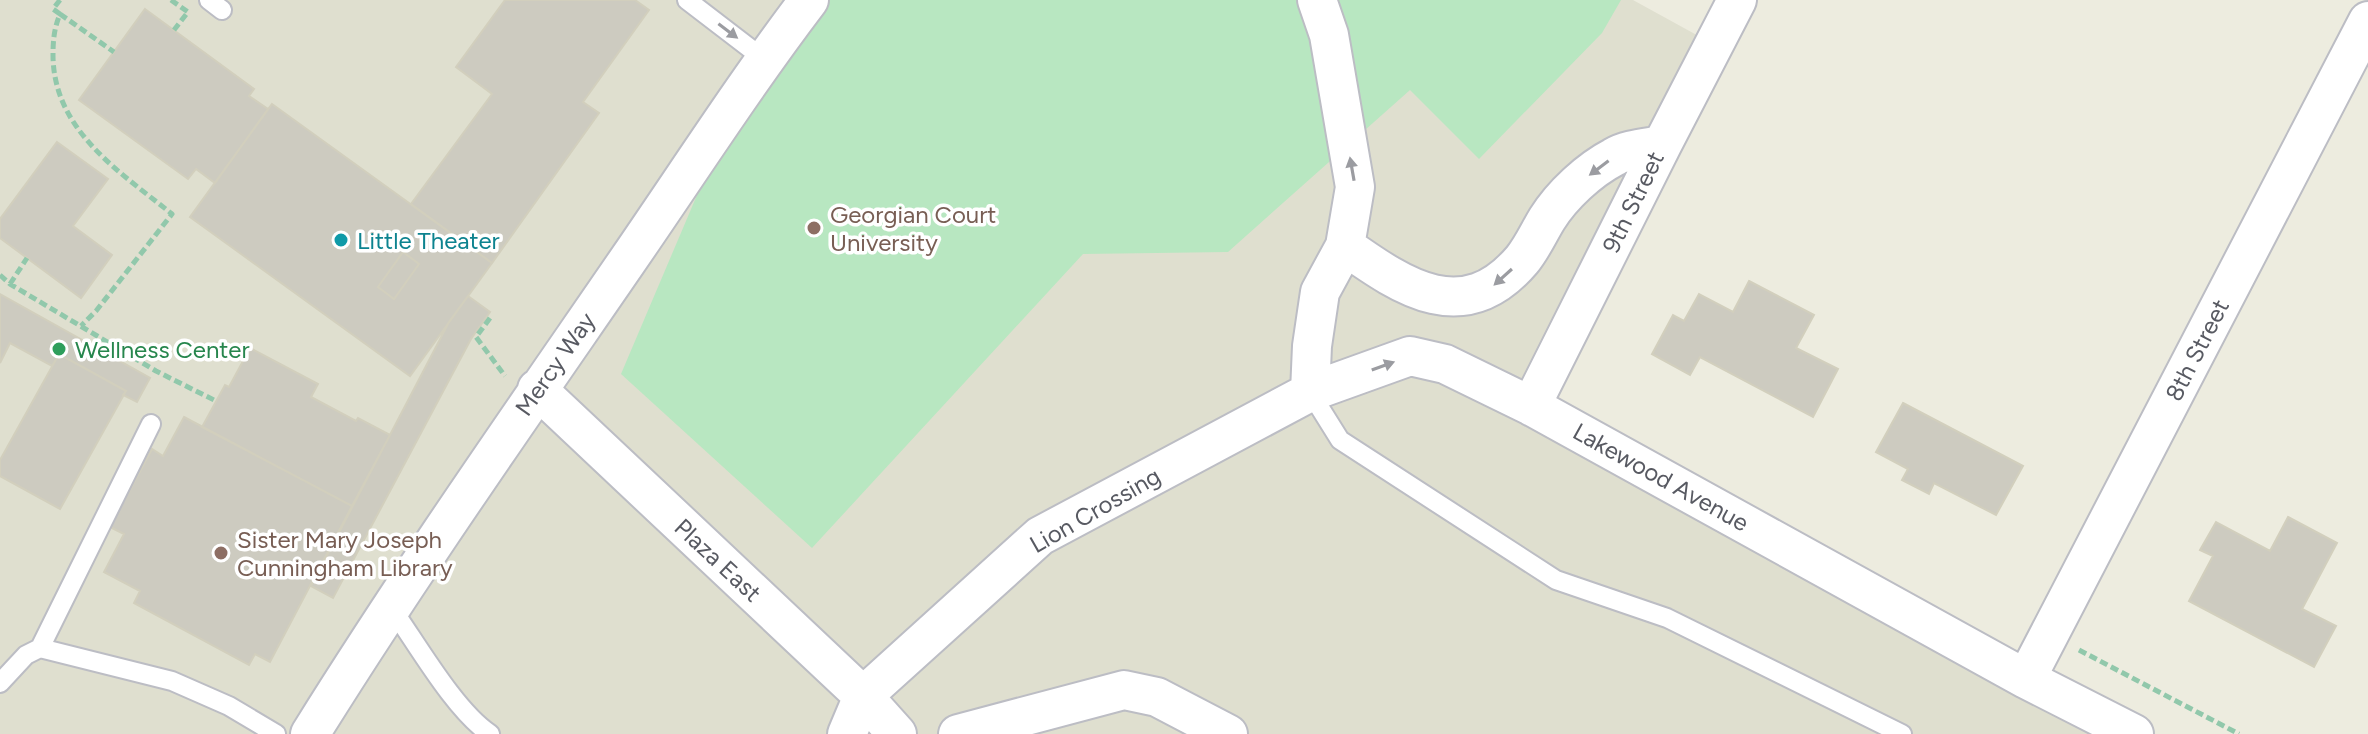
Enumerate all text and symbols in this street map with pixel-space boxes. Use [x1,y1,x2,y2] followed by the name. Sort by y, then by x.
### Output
[717,23,739,39] one-way arrow
[1596,147,1670,257] street label: 9th Street
[1345,156,1358,181] one-way arrow
[1589,160,1609,176] one-way arrow
[830,200,996,257] place label: Georgian Court University
[805,219,823,237] marker: Georgian Court University
[357,226,500,255] place label: Little Theater
[332,231,350,249] marker: Little Theater
[1494,268,1513,286] one-way arrow
[2159,294,2235,406] street label: 8th Street
[509,306,601,421] street label: Mercy Way
[75,335,250,364] place label: Wellness Center
[50,340,68,358] marker: Wellness Center
[1371,359,1395,372] one-way arrow
[1568,417,1754,537] street label: Lakewood Avenue
[1025,461,1165,559] street label: Lion Crossing
[669,513,767,607] street label: Plaza East
[237,525,453,582] place label: Sister Mary Joseph Cunningham Library
[212,544,230,562] marker: Sister Mary Joseph Cunningham Library

